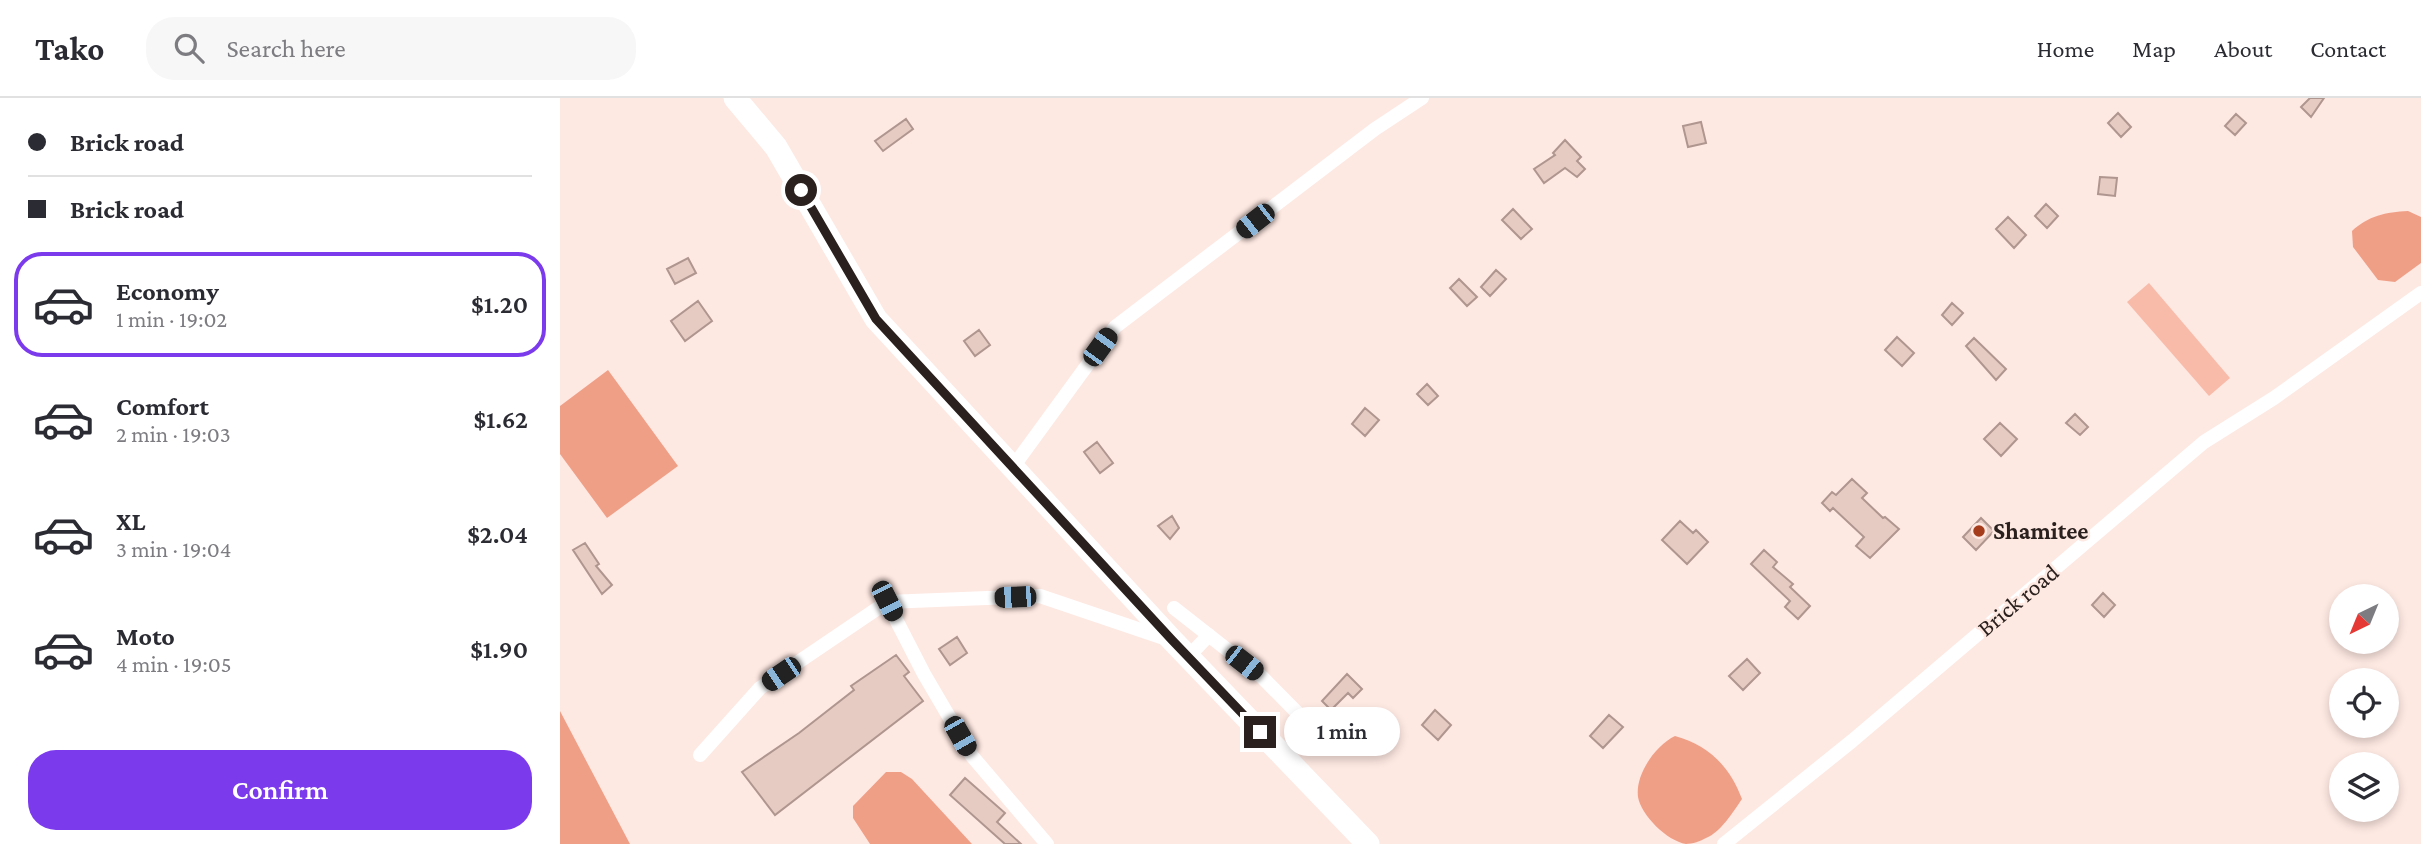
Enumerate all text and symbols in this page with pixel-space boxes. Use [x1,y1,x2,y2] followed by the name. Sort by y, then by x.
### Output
[146,17,636,80] search box
[170,29,208,67] icon: search
[35,30,104,67] text: Tako
[226,34,346,63] text: Search here
[2037,35,2094,62] text: Home
[2132,35,2176,62] text: Map
[2214,35,2272,62] text: About
[2310,35,2386,62] text: Contact
[70,128,184,157] text: Brick road
[785,174,817,206] route start
[70,195,184,224] text: Brick road
[1232,200,1279,242] car
[32,273,95,336] icon: car
[116,277,219,306] text: Economy
[471,290,528,319] text: $1.20
[116,306,227,332] text: 1 min · 19:02
[1080,324,1121,370] car
[32,388,95,451] icon: car
[116,392,209,421] text: Comfort
[473,405,528,434] text: $1.62
[116,421,231,447] text: 2 min · 19:03
[32,503,95,566] icon: car
[116,507,145,536] text: XL
[1993,517,2088,544] place label: Shamitee
[467,520,528,549] text: $2.04
[1971,523,1987,539] marker: Shamitee
[116,536,232,562] text: 3 min · 19:04
[1972,558,2064,641] street label: Brick road
[869,578,906,624] car
[2329,584,2399,654] north arrow
[2329,584,2399,822] map controls
[994,586,1037,608] car
[32,618,95,681] icon: car
[116,622,175,651] text: Moto
[470,635,528,664] text: $1.90
[1221,642,1268,684] car
[116,651,232,677] text: 4 min · 19:05
[758,654,805,694] car
[2329,668,2399,738] button: locate
[1284,708,1400,756] callout: 1 min
[941,713,980,759] car
[1244,716,1276,748] route end
[1316,718,1368,744] text: 1 min
[28,750,532,830] button: Confirm
[2329,752,2399,822] button: layers

